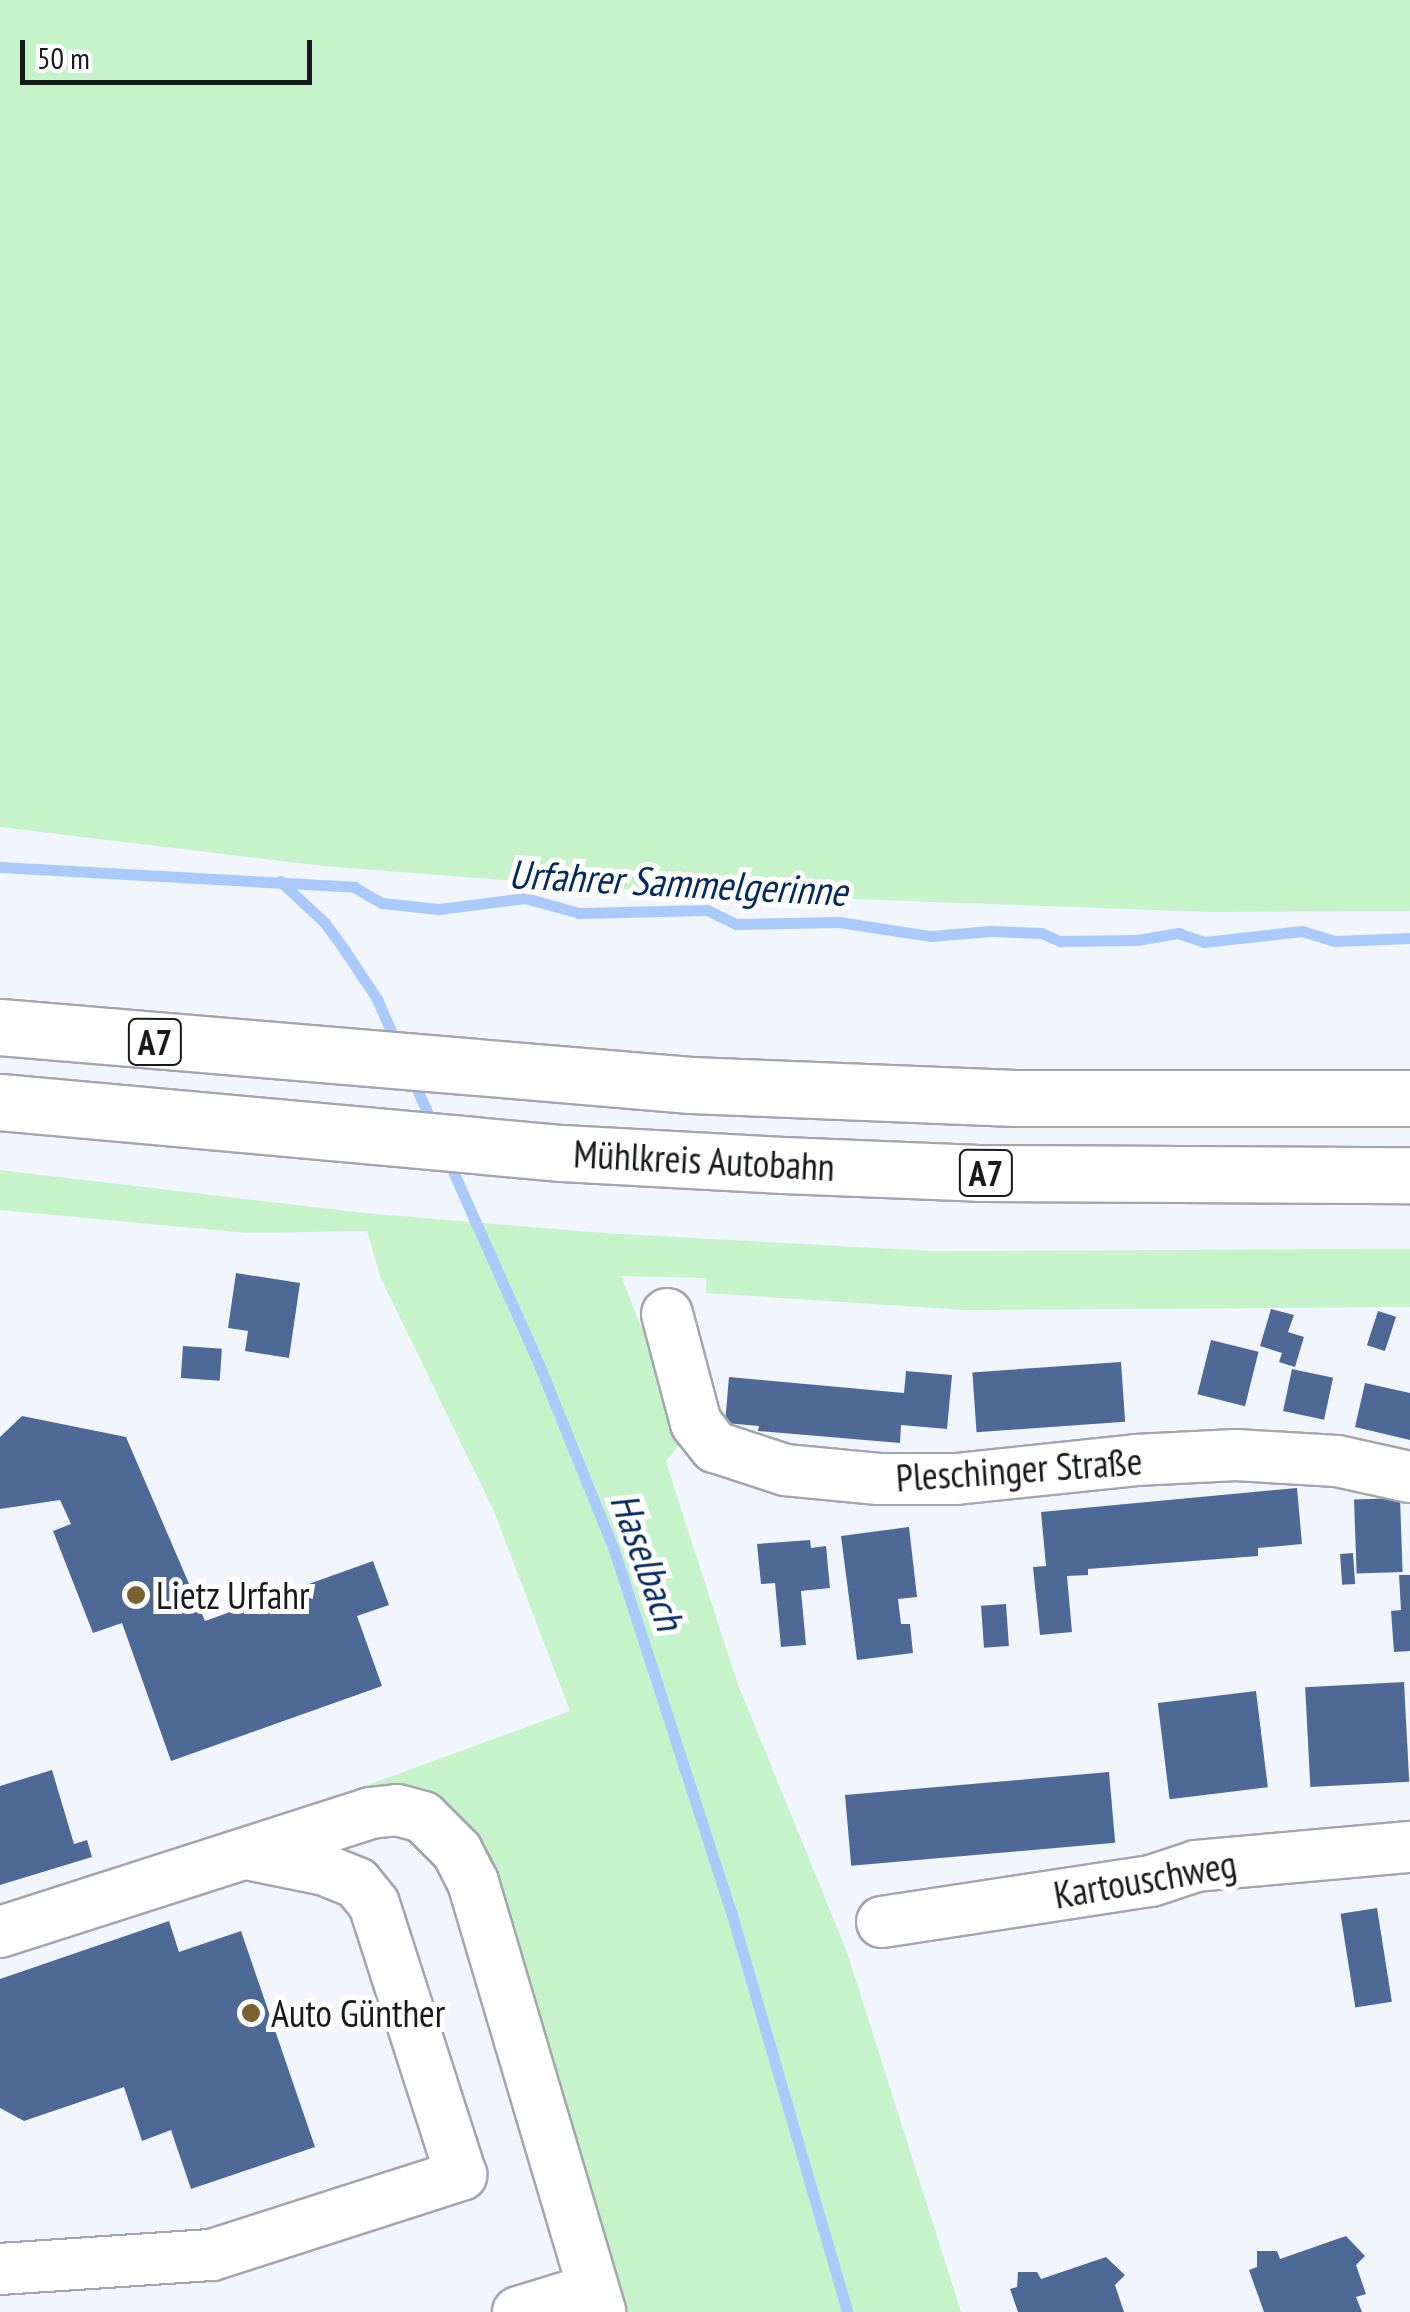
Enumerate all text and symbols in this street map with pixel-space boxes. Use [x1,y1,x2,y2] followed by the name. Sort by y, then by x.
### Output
[25,20,318,82] scale bar
[37,38,90,77] text: 50 m
[508,849,848,915] water label: Urfahrer Sammelgerinne
[128,1012,182,1072] road number: A7
[572,1130,836,1190] street label: Mühlkreis Autobahn
[958,1143,1014,1203] road number: A7
[894,1438,1144,1500] street label: Pleschinger Straße
[601,1486,695,1636] water label: Haselbach
[156,1572,310,1618] place label: Lietz Urfahr
[125,1584,147,1606] marker: Lietz Urfahr
[1050,1841,1240,1917] street label: Kartouschweg
[271,1990,445,2036] place label: Auto Günther
[240,2002,262,2024] marker: Auto Günther

